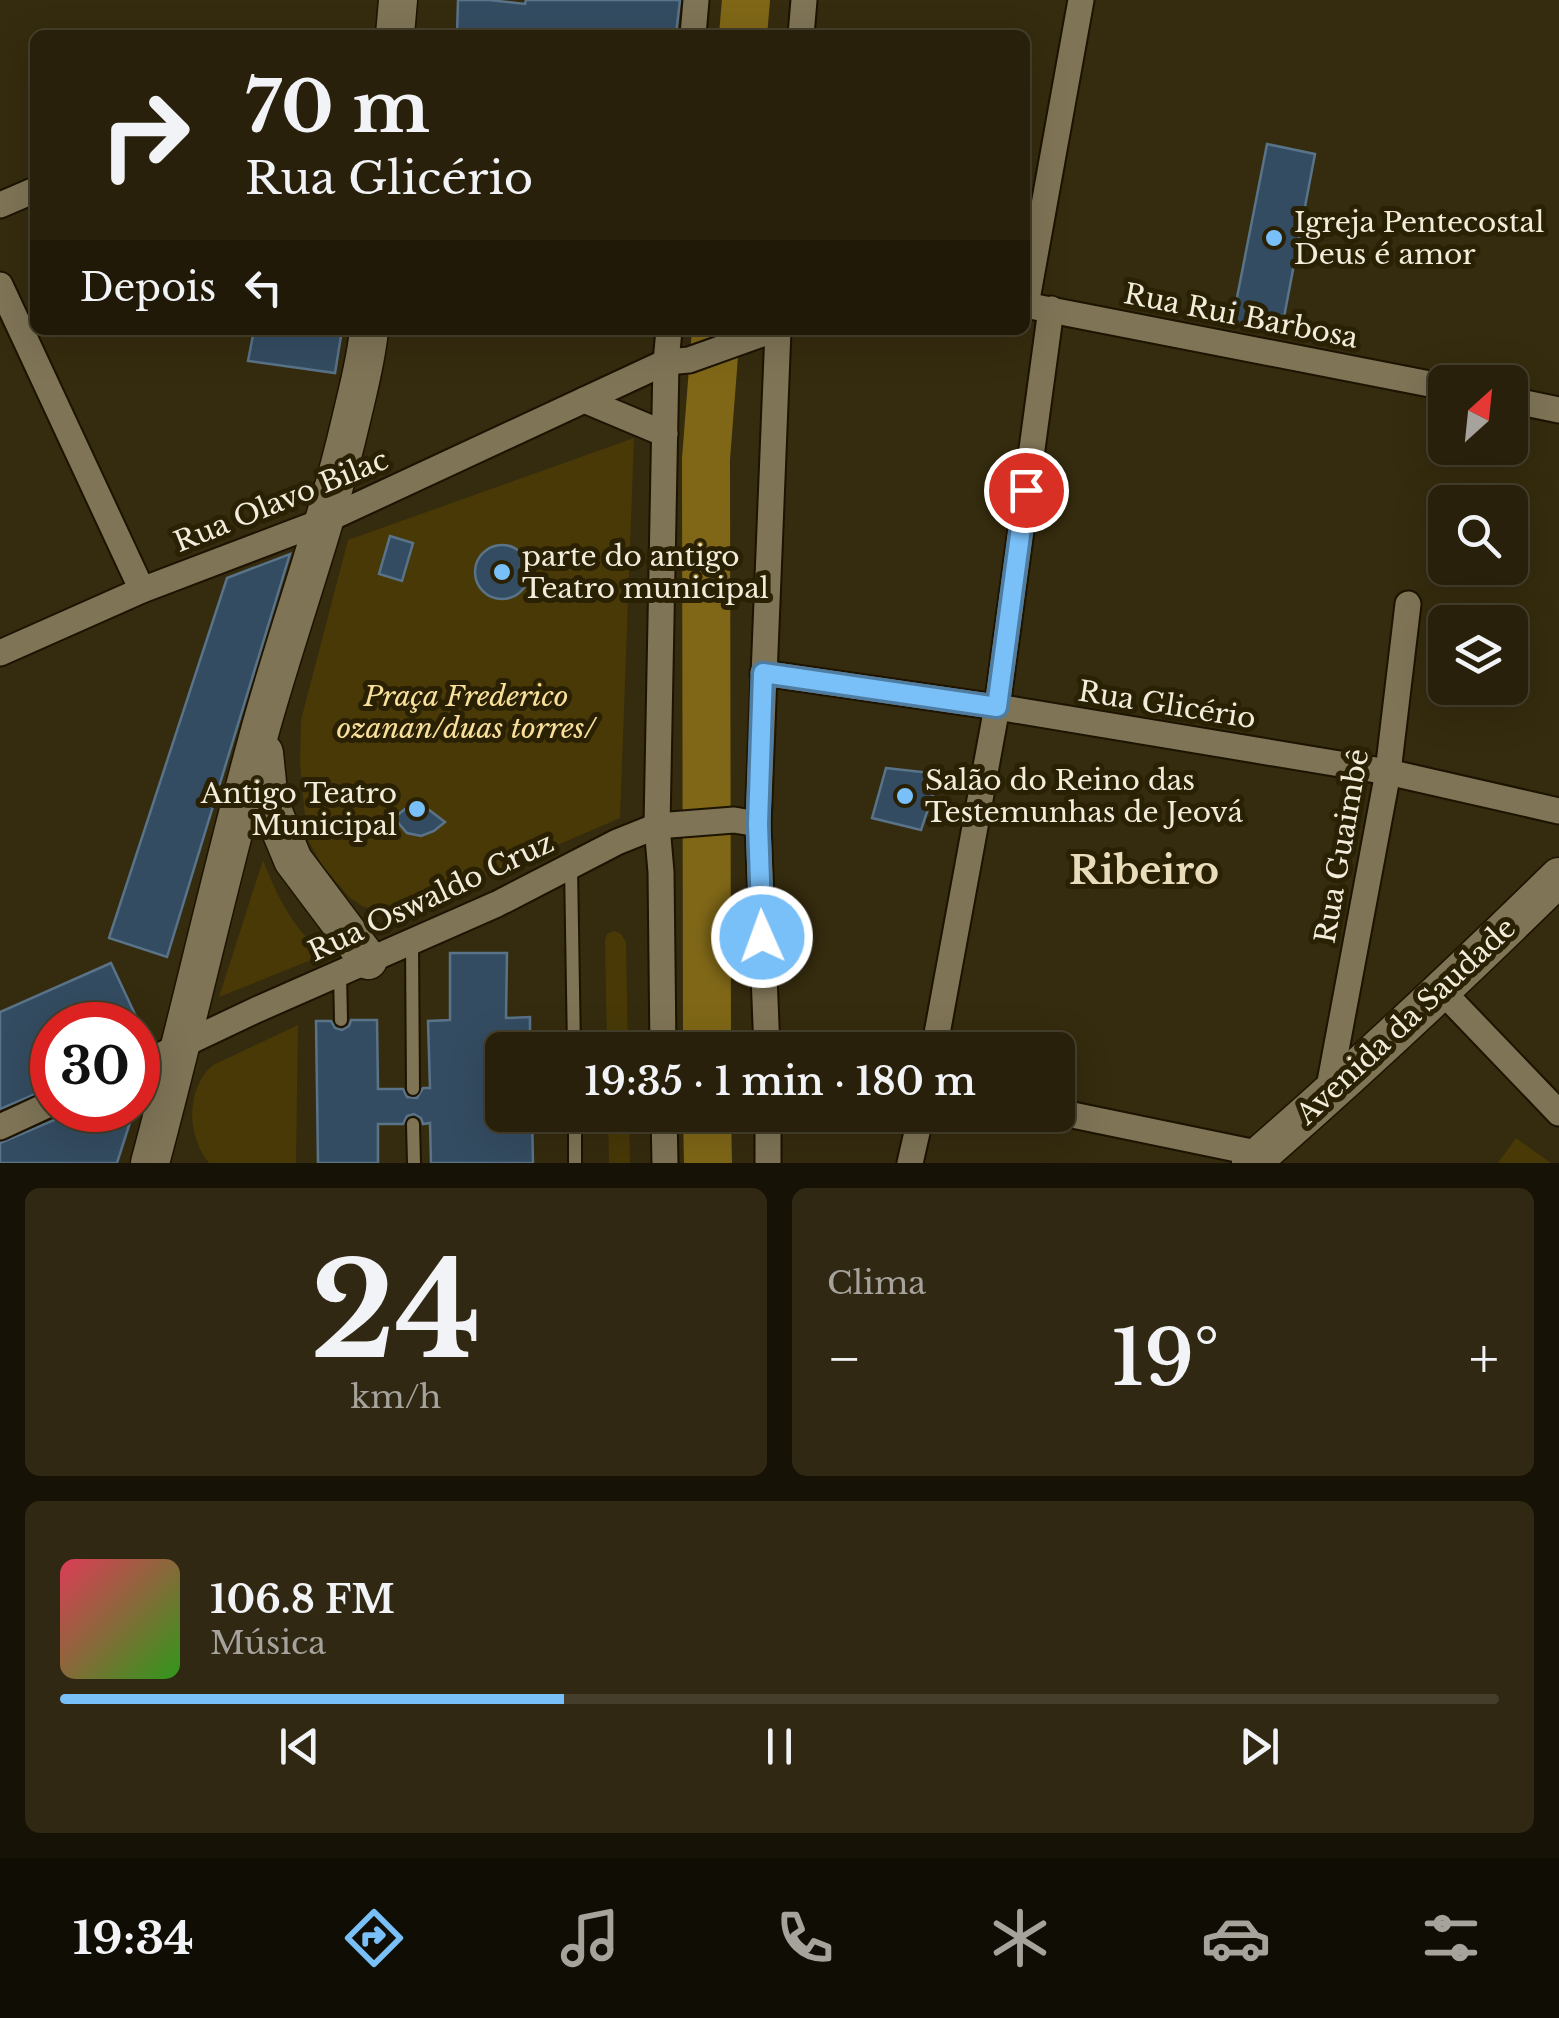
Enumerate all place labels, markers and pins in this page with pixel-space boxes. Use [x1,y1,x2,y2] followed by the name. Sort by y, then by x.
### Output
[1294,205,1544,272] place label: Igreja Pentecostal Deus é amor
[1263,227,1285,249] marker: Igreja Pentecostal Deus é amor
[984,448,1069,533] pin
[522,539,769,606] place label: parte do antigo Teatro municipal
[491,561,513,583] marker: parte do antigo Teatro municipal
[925,763,1243,830] place label: Salão do Reino das Testemunhas de Jeová
[200,776,397,843] place label: Antigo Teatro Municipal
[894,785,916,807] marker: Salão do Reino das Testemunhas de Jeová
[406,798,428,820] marker: Antigo Teatro Municipal

